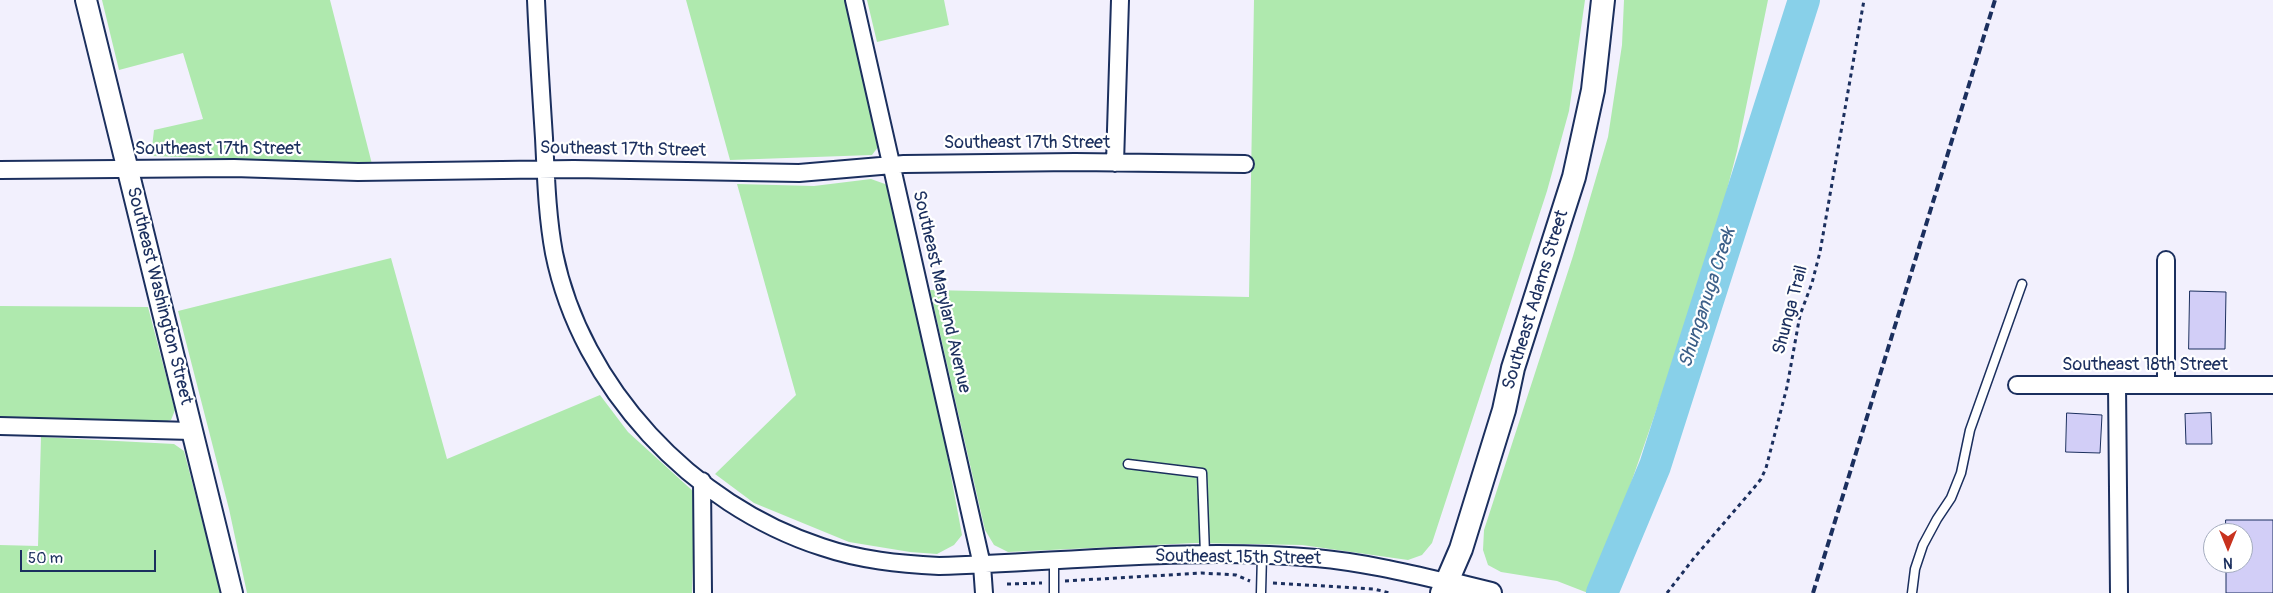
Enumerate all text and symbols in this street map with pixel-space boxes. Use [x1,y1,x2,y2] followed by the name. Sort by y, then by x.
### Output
[944,132,1110,154] street label: Southeast 17th Street
[135,138,301,160] street label: Southeast 17th Street
[540,138,706,162] street label: Southeast 17th Street
[121,185,197,407] street label: Southeast Washington Street
[907,189,975,395] street label: Southeast Maryland Avenue
[1498,208,1574,392] street label: Southeast Adams Street
[1675,225,1741,371] water label: Shunganuga Creek
[1769,263,1813,357] street label: Shunga Trail
[2062,354,2228,376] street label: Southeast 18th Street
[2203,523,2253,573] north arrow
[22,540,159,572] scale bar
[1155,546,1321,570] street label: Southeast 15th Street
[28,549,63,568] text: 50 m
[2223,554,2233,571] text: N

